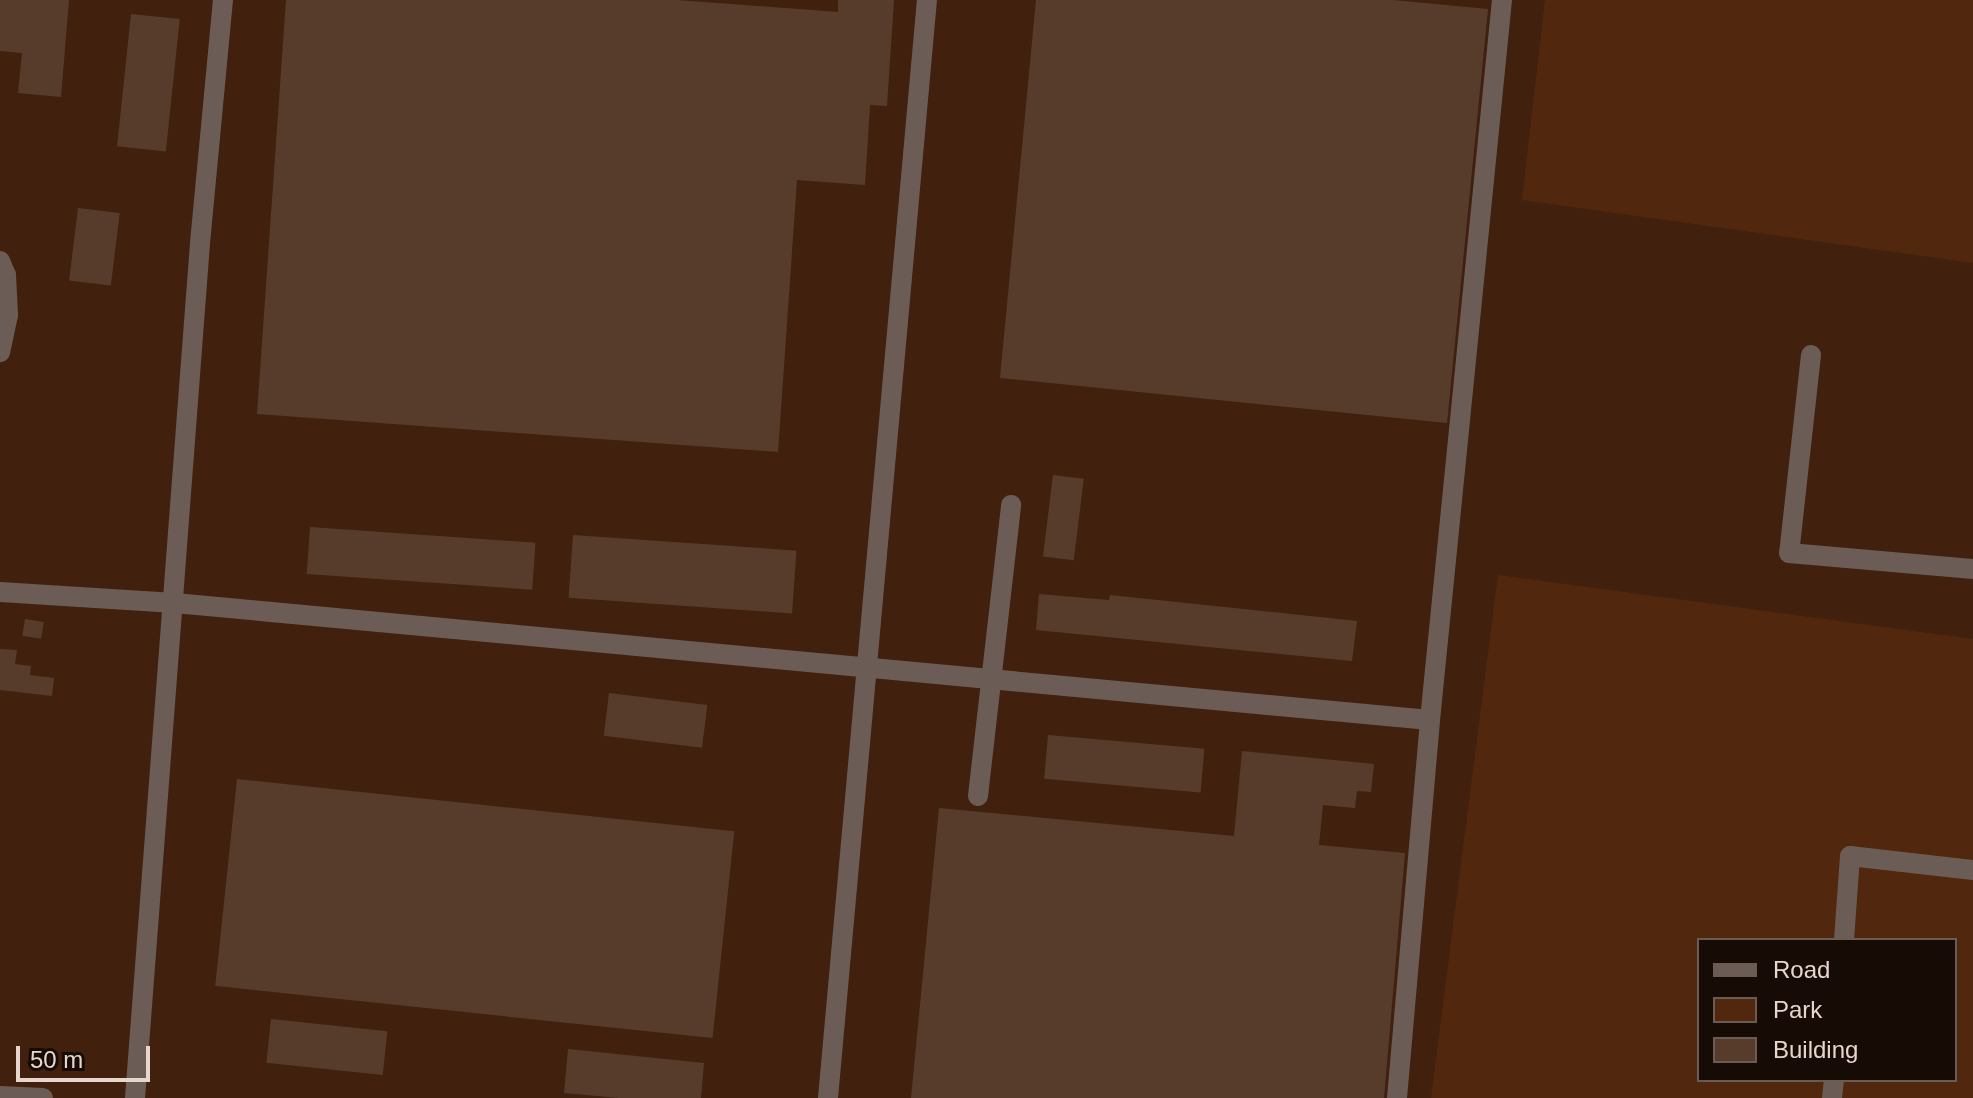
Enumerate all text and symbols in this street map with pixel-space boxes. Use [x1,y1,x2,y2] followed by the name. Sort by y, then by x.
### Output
[1697,938,1957,1082] legend
[1773,956,1830,983] text: Road
[1773,996,1822,1023] text: Park
[20,1030,154,1080] scale bar
[1773,1036,1858,1063] text: Building
[30,1046,83,1073] text: 50 m

